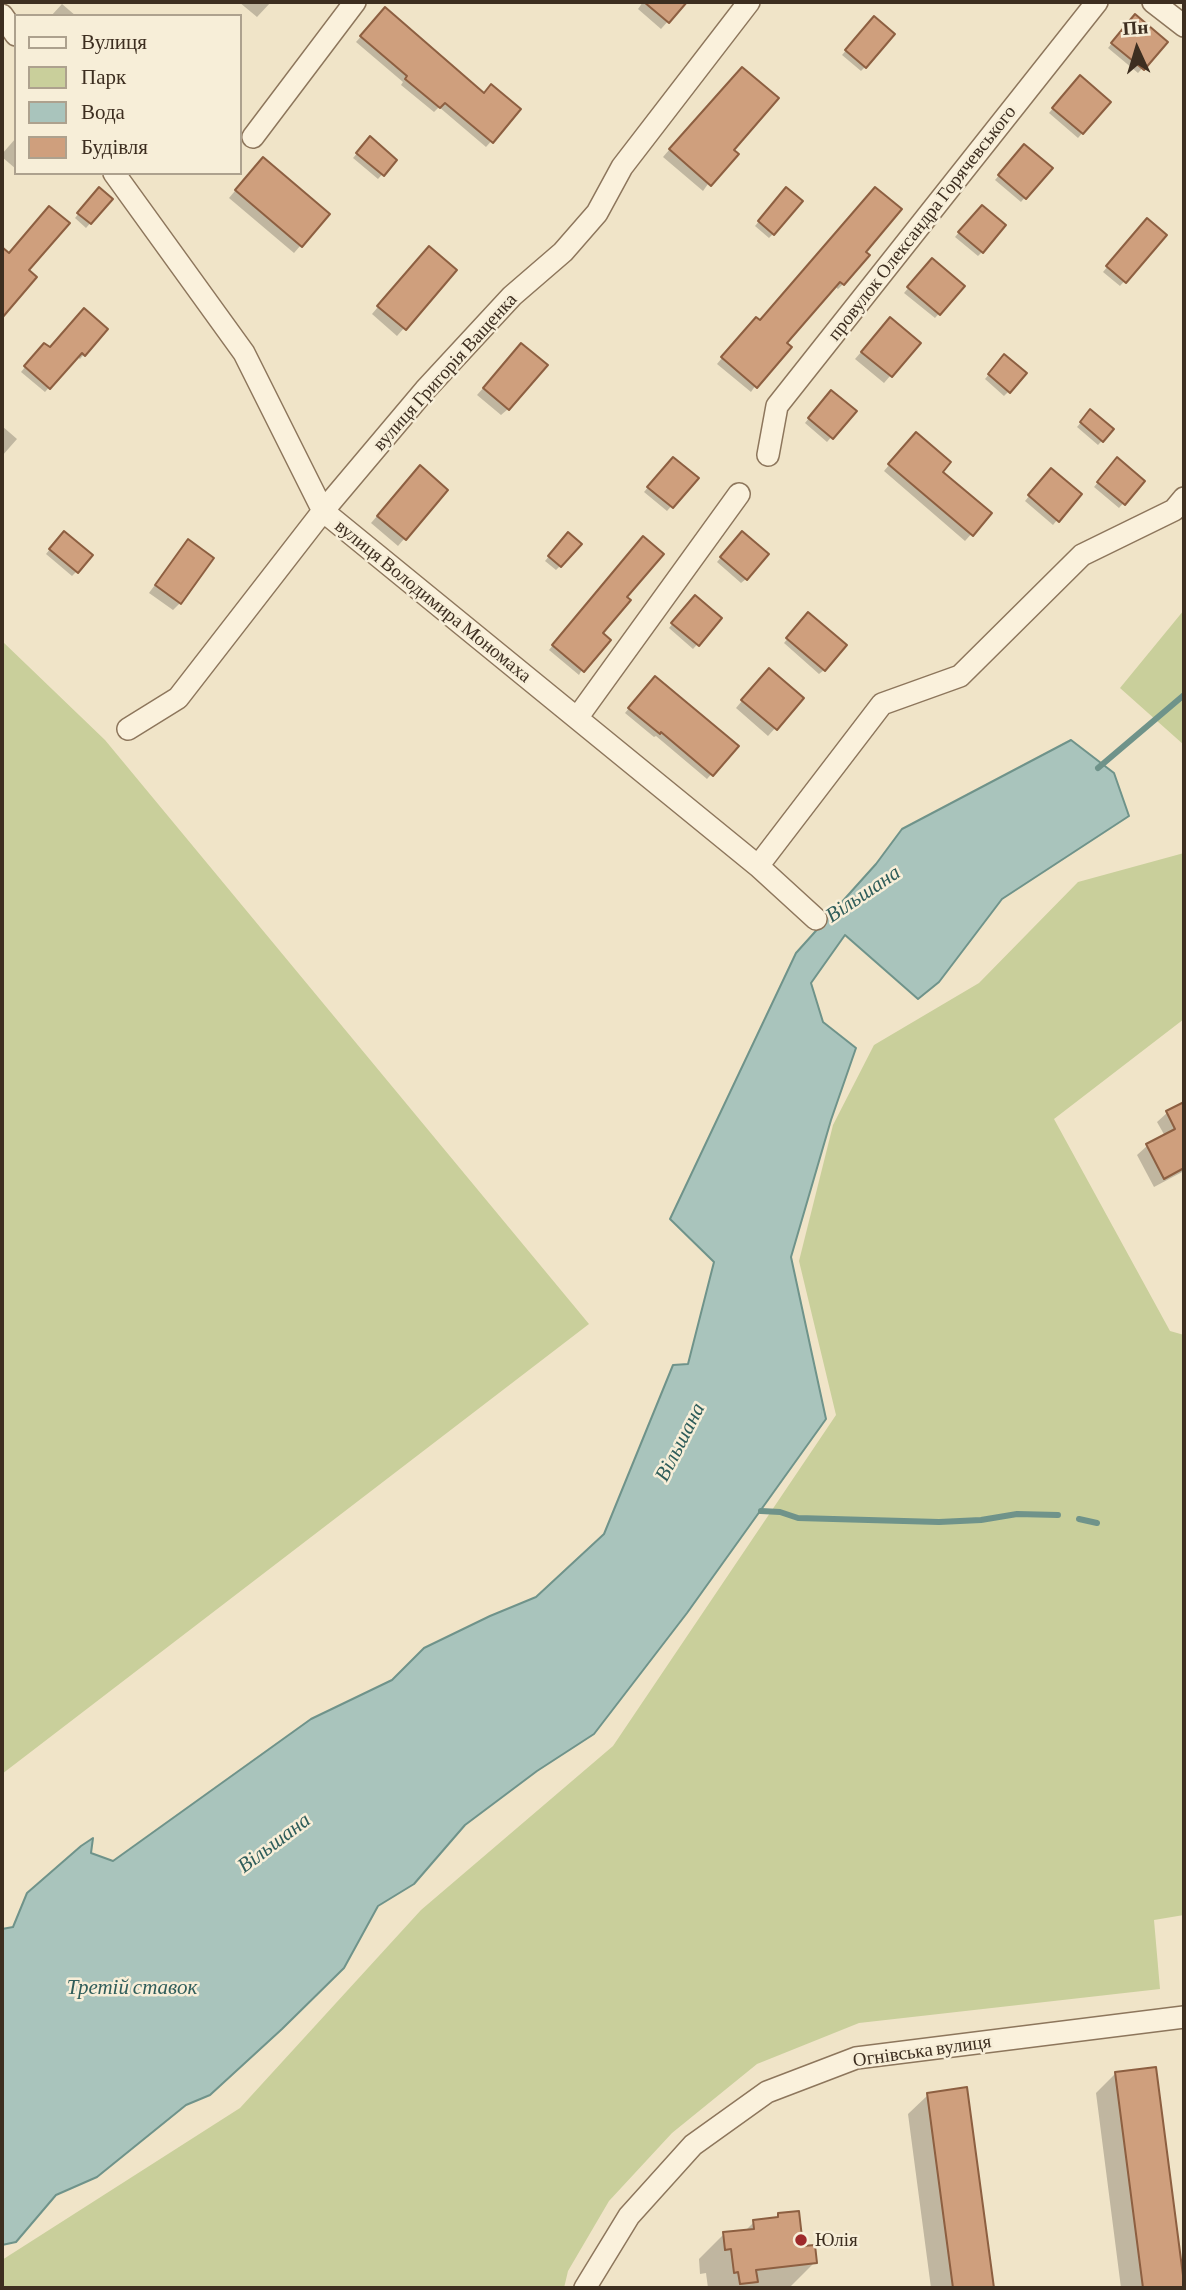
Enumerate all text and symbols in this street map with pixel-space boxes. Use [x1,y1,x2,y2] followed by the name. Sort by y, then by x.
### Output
[14,14,242,175] legend
[1102,14,1172,84] north arrow
[1122,16,1149,39] text: Пн
[81,30,147,54] text: Вулиця
[81,65,126,89] text: Парк
[81,100,125,124] text: Вода
[823,101,1021,345] street label: провулок Олександра Горячевського
[81,135,148,159] text: Будівля
[368,289,522,455] street label: вулиця Григорія Ващенка
[330,515,536,687] street label: вулиця Володимира Мономаха
[821,860,905,928] water label: Вільшана
[650,1399,710,1485] water label: Вільшана
[233,1807,315,1879] water label: Вільшана
[67,1975,197,2001] water label: Третій ставок
[851,2030,993,2072] street label: Огнівська вулиця
[815,2229,858,2251] place label: Юлія
[793,2232,809,2248] marker: Юлія

